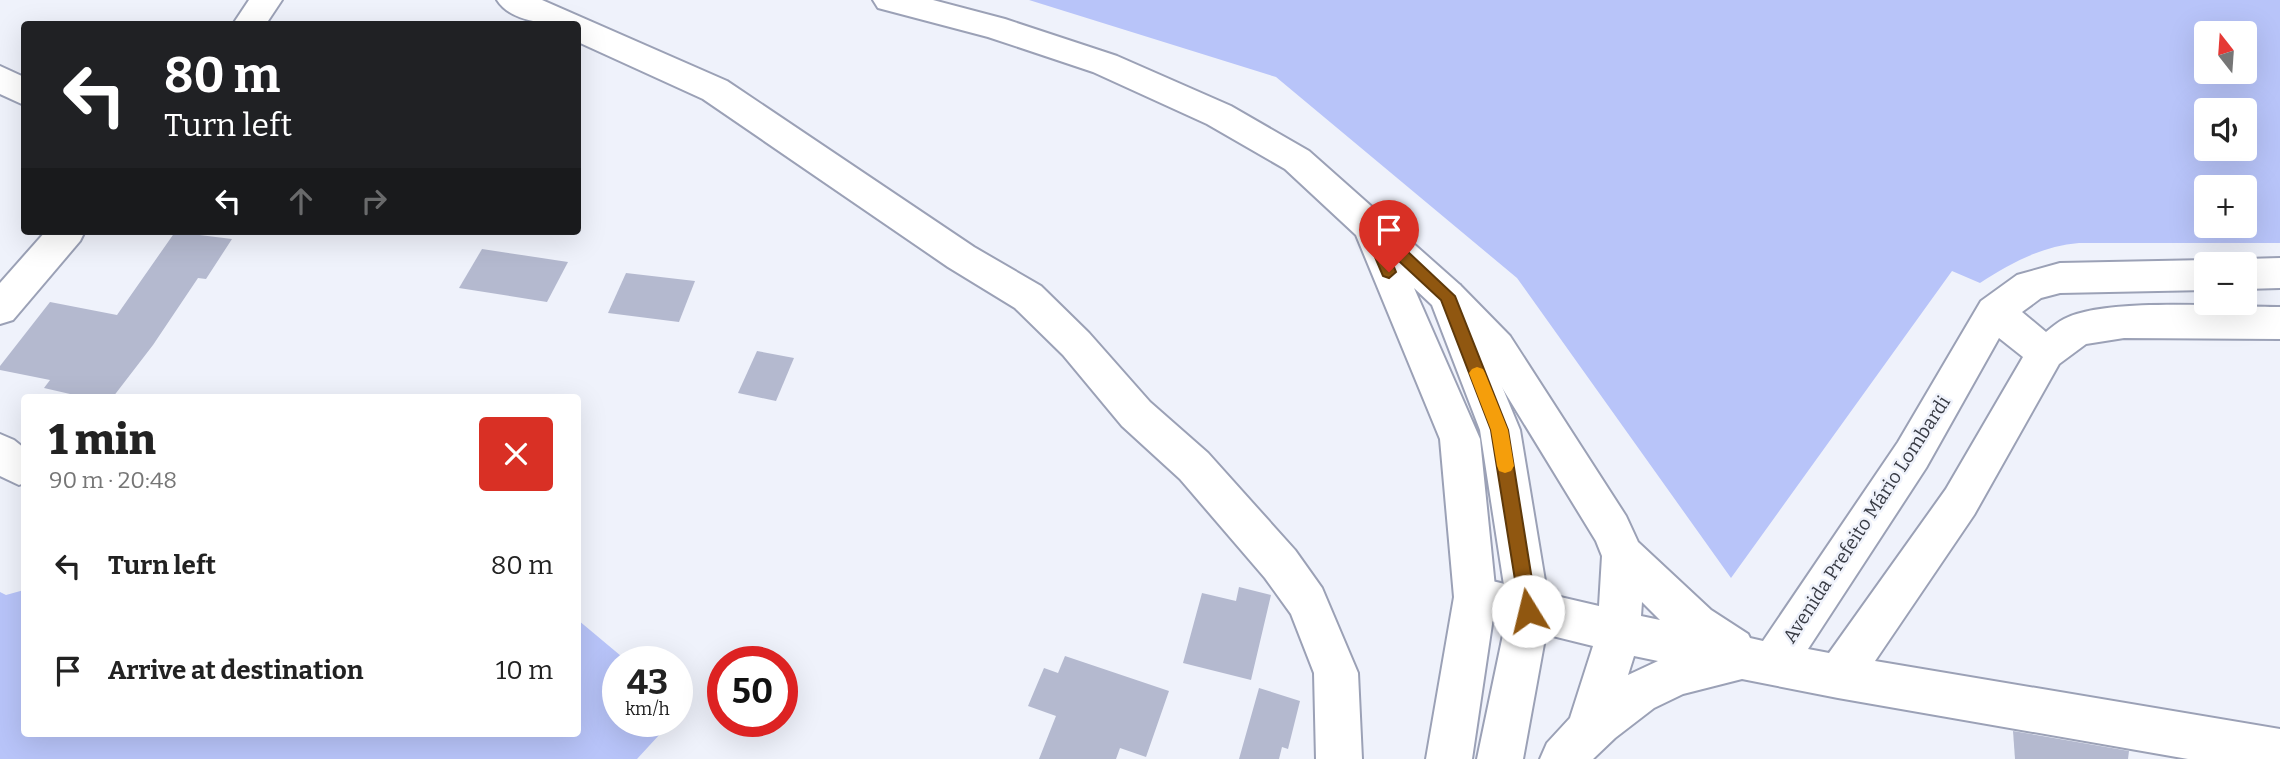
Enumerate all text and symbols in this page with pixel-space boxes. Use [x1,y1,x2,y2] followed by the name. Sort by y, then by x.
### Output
[2194,21,2258,84] north arrow
[2194,21,2257,315] map controls
[164,46,280,105] text: 80 m
[49,49,140,140] icon: left
[2194,98,2257,161] button: sound
[164,106,292,144] text: Turn left
[2194,175,2257,238] button: +
[209,182,247,220] icon: left
[282,182,320,220] icon: ahead
[355,182,393,220] icon: right
[1359,200,1419,272] pin
[1370,211,1408,249] icon: arrive
[2194,252,2257,315] button: −
[1778,391,1955,647] street label: Avenida Prefeito Mário Lombardi
[49,415,156,465] text: 1 min
[479,417,553,491] button: close
[49,466,177,494] text: 90 m · 20:48
[49,547,87,585] icon: left
[108,550,216,581] text: Turn left
[491,550,553,581] text: 80 m
[1491,574,1565,648] position arrow
[707,646,798,737] speed limit sign: 50
[49,652,87,690] icon: arrive
[108,655,363,686] text: Arrive at destination
[496,655,553,686] text: 10 m
[627,661,668,703] text: 43
[625,698,670,720] text: km/h

